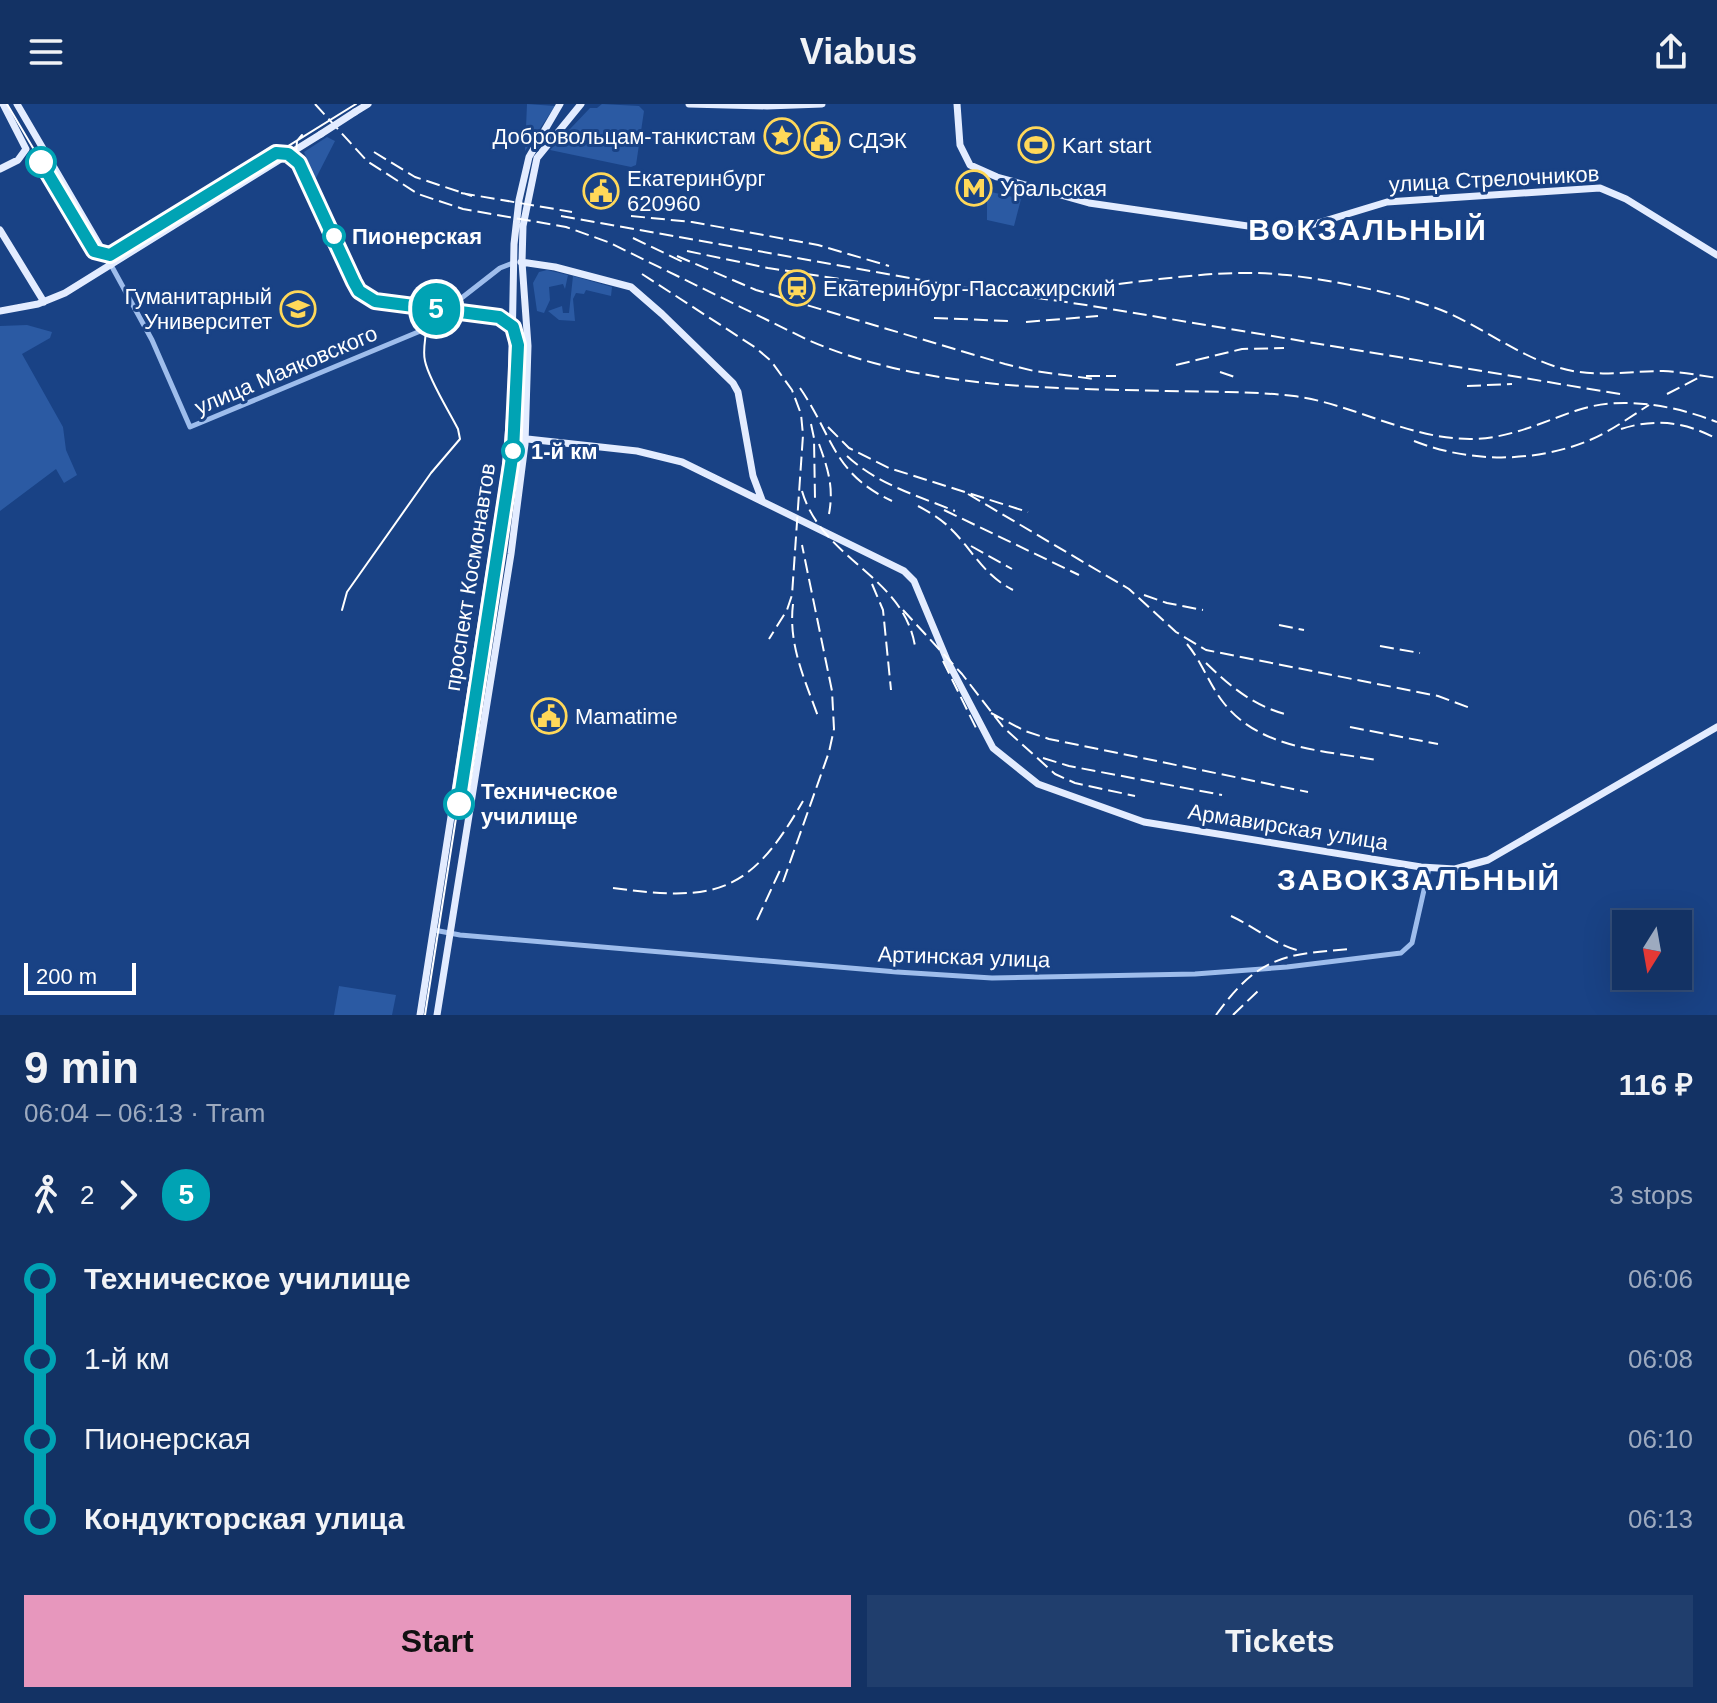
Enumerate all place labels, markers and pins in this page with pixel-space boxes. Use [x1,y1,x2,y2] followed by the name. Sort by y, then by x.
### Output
[763,117,801,155] place icon: Добровольцам-танкистам
[803,121,841,159] public building icon: СДЭК
[492,124,756,149] place label: Добровольцам-танкистам
[1017,126,1055,164] sports icon: Kart start
[848,128,907,153] place label: СДЭК
[1062,133,1151,158] place label: Kart start
[26,147,56,177] unlabelled marker
[627,166,765,216] place label: Екатеринбург 620960
[955,169,993,207] metro station icon: Уральская
[582,172,620,210] public building icon: Екатеринбург 620960
[1000,176,1107,201] place label: Уральская
[352,224,482,249] place label: Пионерская
[323,225,345,247] marker: Пионерская
[778,269,816,307] station icon: Екатеринбург-Пассажирский
[823,276,1115,301] place label: Екатеринбург-Пассажирский
[124,284,272,334] place label: Гуманитарный Университет
[279,290,317,328] school or university icon: Гуманитарный Университет
[531,439,597,464] place label: 1-й км
[502,440,524,462] marker: 1-й км
[530,697,568,735] public building icon: Mamatime
[575,704,678,729] place label: Mamatime
[481,779,618,829] place label: Техническое училище
[444,789,474,819] marker: Техническое училище

